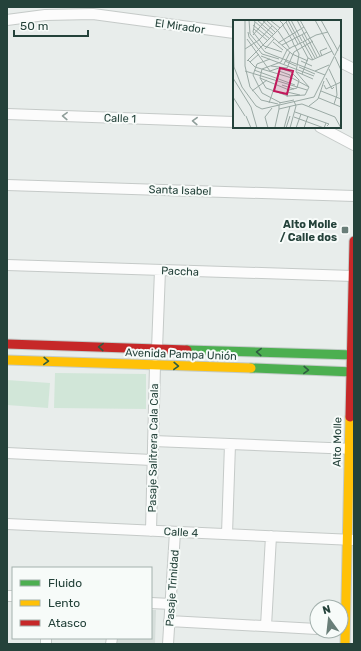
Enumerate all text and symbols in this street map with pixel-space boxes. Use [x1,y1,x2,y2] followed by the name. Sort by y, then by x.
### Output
[14,12,88,38] scale bar
[154,17,207,37] street label: El Mirador
[20,19,48,33] text: 50 m
[233,20,341,128] inset map
[104,111,136,126] street label: Calle 1
[62,112,68,120] one-way arrow
[192,117,198,125] one-way arrow
[148,183,212,198] street label: Santa Isabel
[280,218,337,244] place label: Alto Molle / Calle dos
[340,225,350,235] marker: Alto Molle / Calle dos
[161,264,199,279] street label: Paccha
[98,343,104,351] one-way arrow
[125,346,237,363] street label: Avenida Pampa Unión
[256,348,262,356] one-way arrow
[43,357,49,365] one-way arrow
[173,361,179,370] one-way arrow
[303,366,309,374] one-way arrow
[146,383,161,513] street label: Pasaje Salitrera Cala Cala
[331,417,344,467] street label: Alto Molle
[163,525,199,540] street label: Calle 4
[163,549,182,627] street label: Pasaje Trinidad
[12,567,152,639] legend
[48,576,82,590] text: Fluido
[48,596,80,610] text: Lento
[309,599,349,639] north arrow
[321,602,332,617] text: N
[48,616,87,630] text: Atasco

